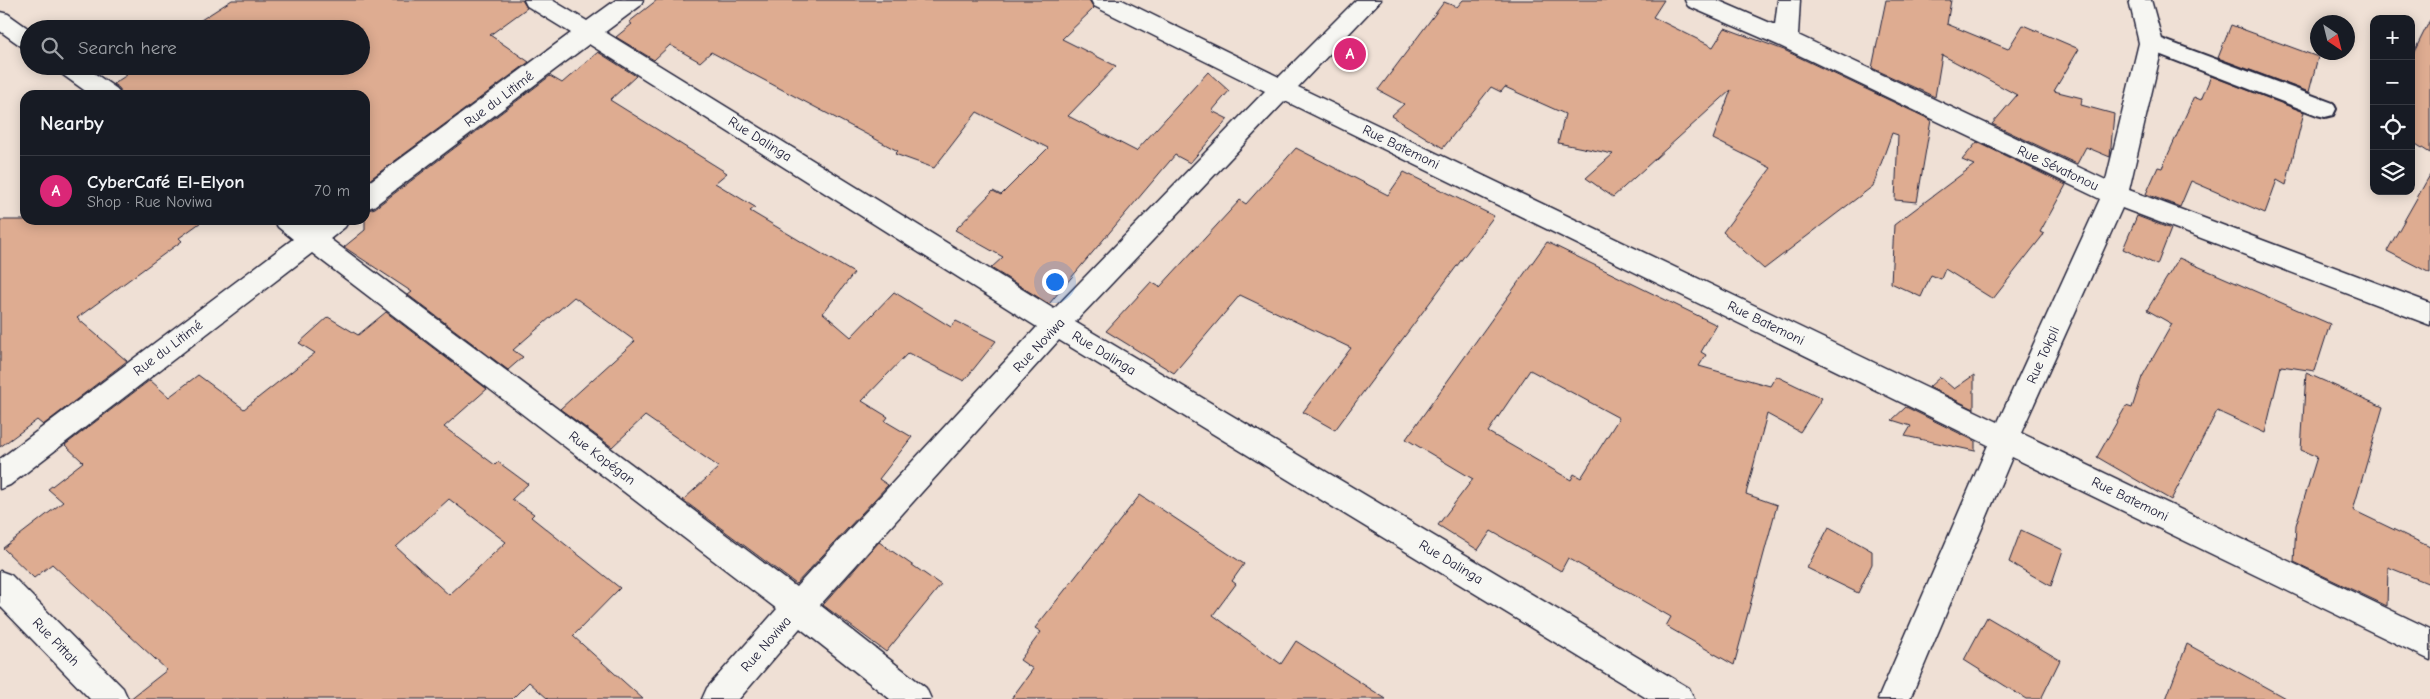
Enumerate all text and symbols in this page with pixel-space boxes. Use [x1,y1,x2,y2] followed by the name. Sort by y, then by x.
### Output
[2310,15,2355,60] north arrow
[2370,15,2415,195] map controls
[2370,15,2415,60] button: +
[20,20,370,75] search box
[38,34,66,62] icon: search
[1334,35,1366,73] pin: A
[78,37,177,59] text: Search here
[2370,60,2415,105] button: −
[461,67,537,131] street label: Rue du Litimé
[2370,105,2415,150] button: locate
[40,111,104,135] text: Nearby
[725,113,795,165] street label: Rue Dalinga
[1360,121,1442,173] street label: Rue Batemoni
[2015,142,2101,194] street label: Rue Sévatonou
[2370,150,2415,195] button: layers
[87,171,245,193] text: CyberCafé El-Elyon
[52,182,60,200] text: A
[314,182,350,200] text: 70 m
[87,193,213,211] text: Shop · Rue Noviwa
[1042,269,1068,295] your location
[1725,297,1807,349] street label: Rue Batemoni
[1010,314,1068,376] street label: Rue Noviwa
[130,316,206,380] street label: Rue du Litimé
[2023,324,2063,386] street label: Rue Tokpli
[1069,327,1139,379] street label: Rue Dalinga
[565,427,639,489] street label: Rue Kopégan
[2089,473,2171,525] street label: Rue Batemoni
[1416,536,1486,588] street label: Rue Dalinga
[737,613,795,675] street label: Rue Noviwa
[29,614,83,670] street label: Rue Pittah

